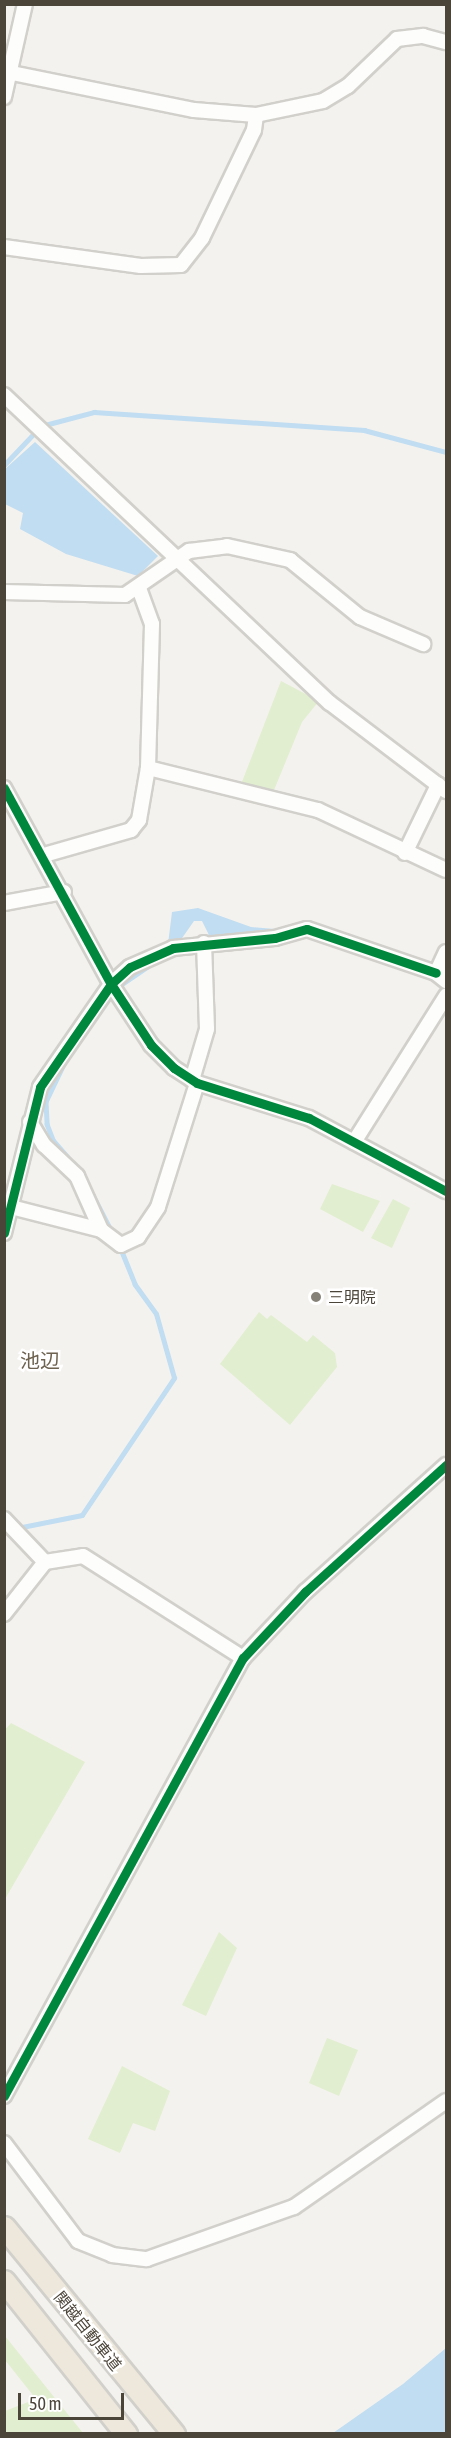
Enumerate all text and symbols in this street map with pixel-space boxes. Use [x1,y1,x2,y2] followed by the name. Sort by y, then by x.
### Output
[328,1287,376,1307] place label: 三明院
[309,1290,323,1304] marker: 三明院
[20,1348,60,1372] district label: 池辺
[50,2288,126,2374] street label: 関越自動車道
[21,2381,128,2419] scale bar
[29,2393,61,2414] text: 50 m

